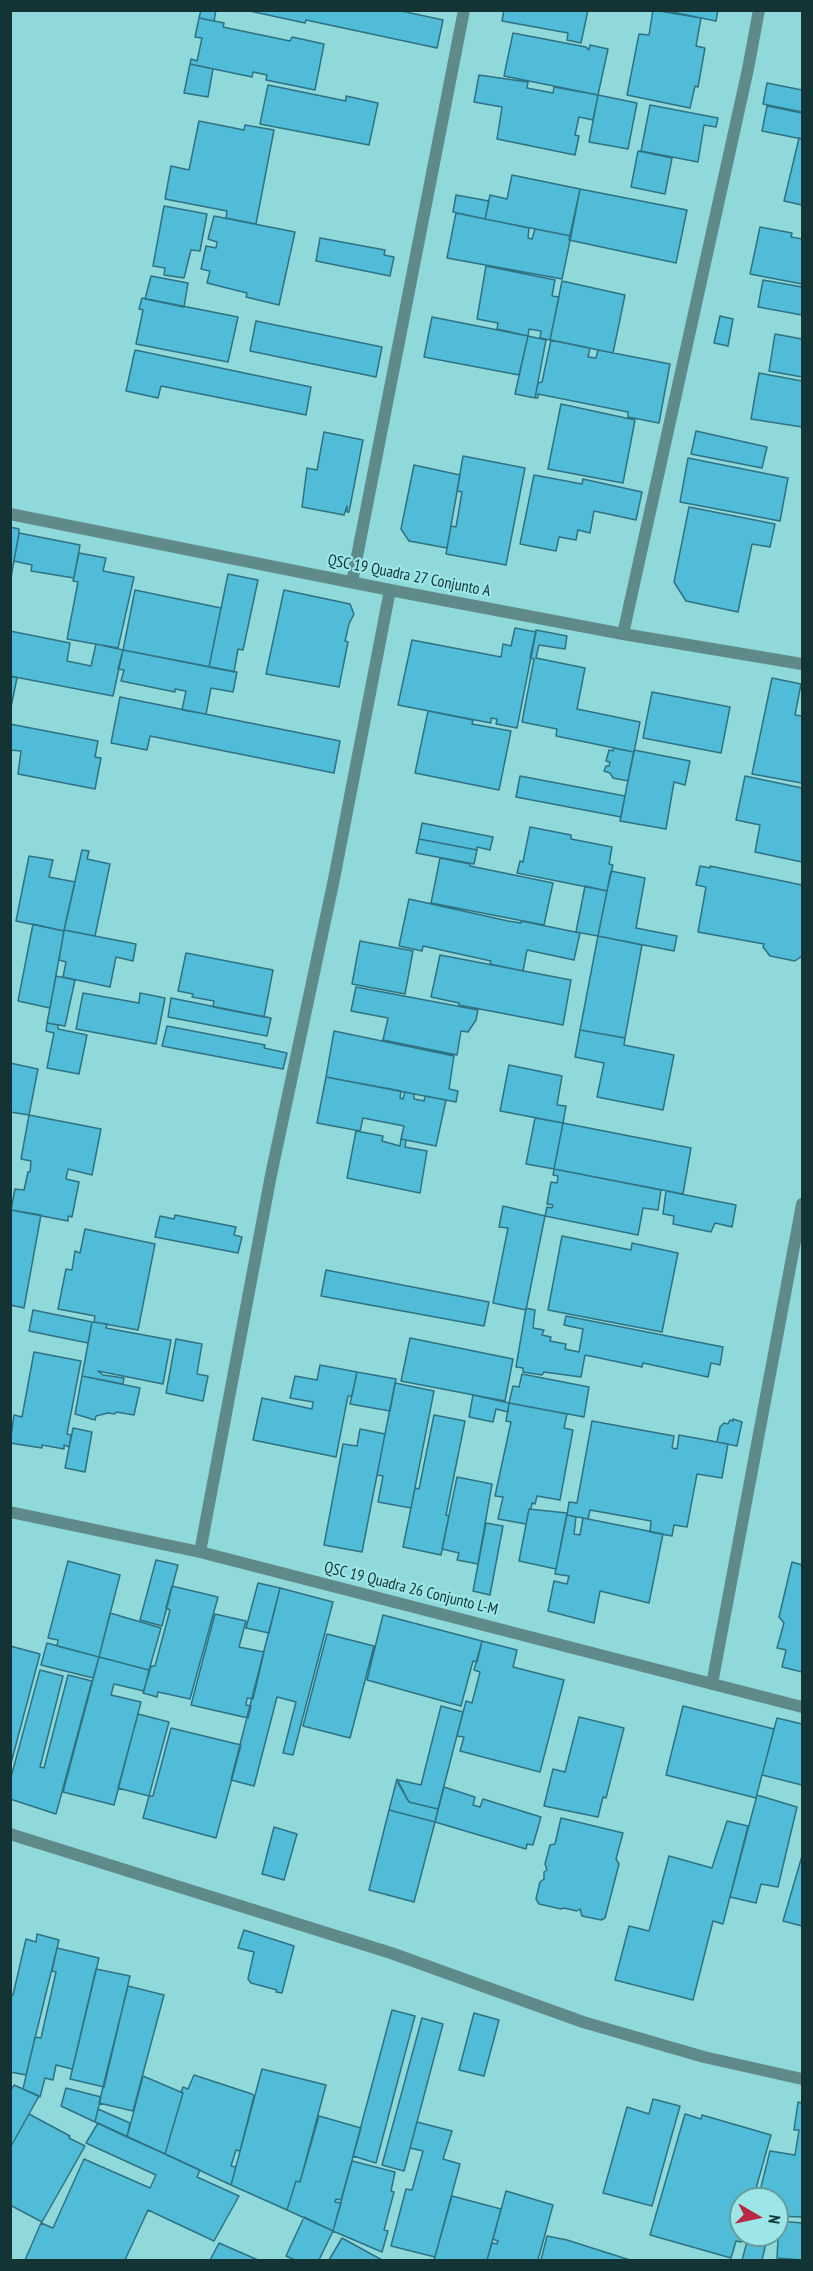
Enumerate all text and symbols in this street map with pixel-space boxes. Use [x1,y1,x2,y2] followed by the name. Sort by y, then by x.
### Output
[326,551,492,601] street label: QSC 19 Quadra 27 Conjunto A
[322,1558,500,1620] street label: QSC 19 Quadra 26 Conjunto L-M
[729,2187,789,2247] north arrow
[764,2214,785,2225] text: N

